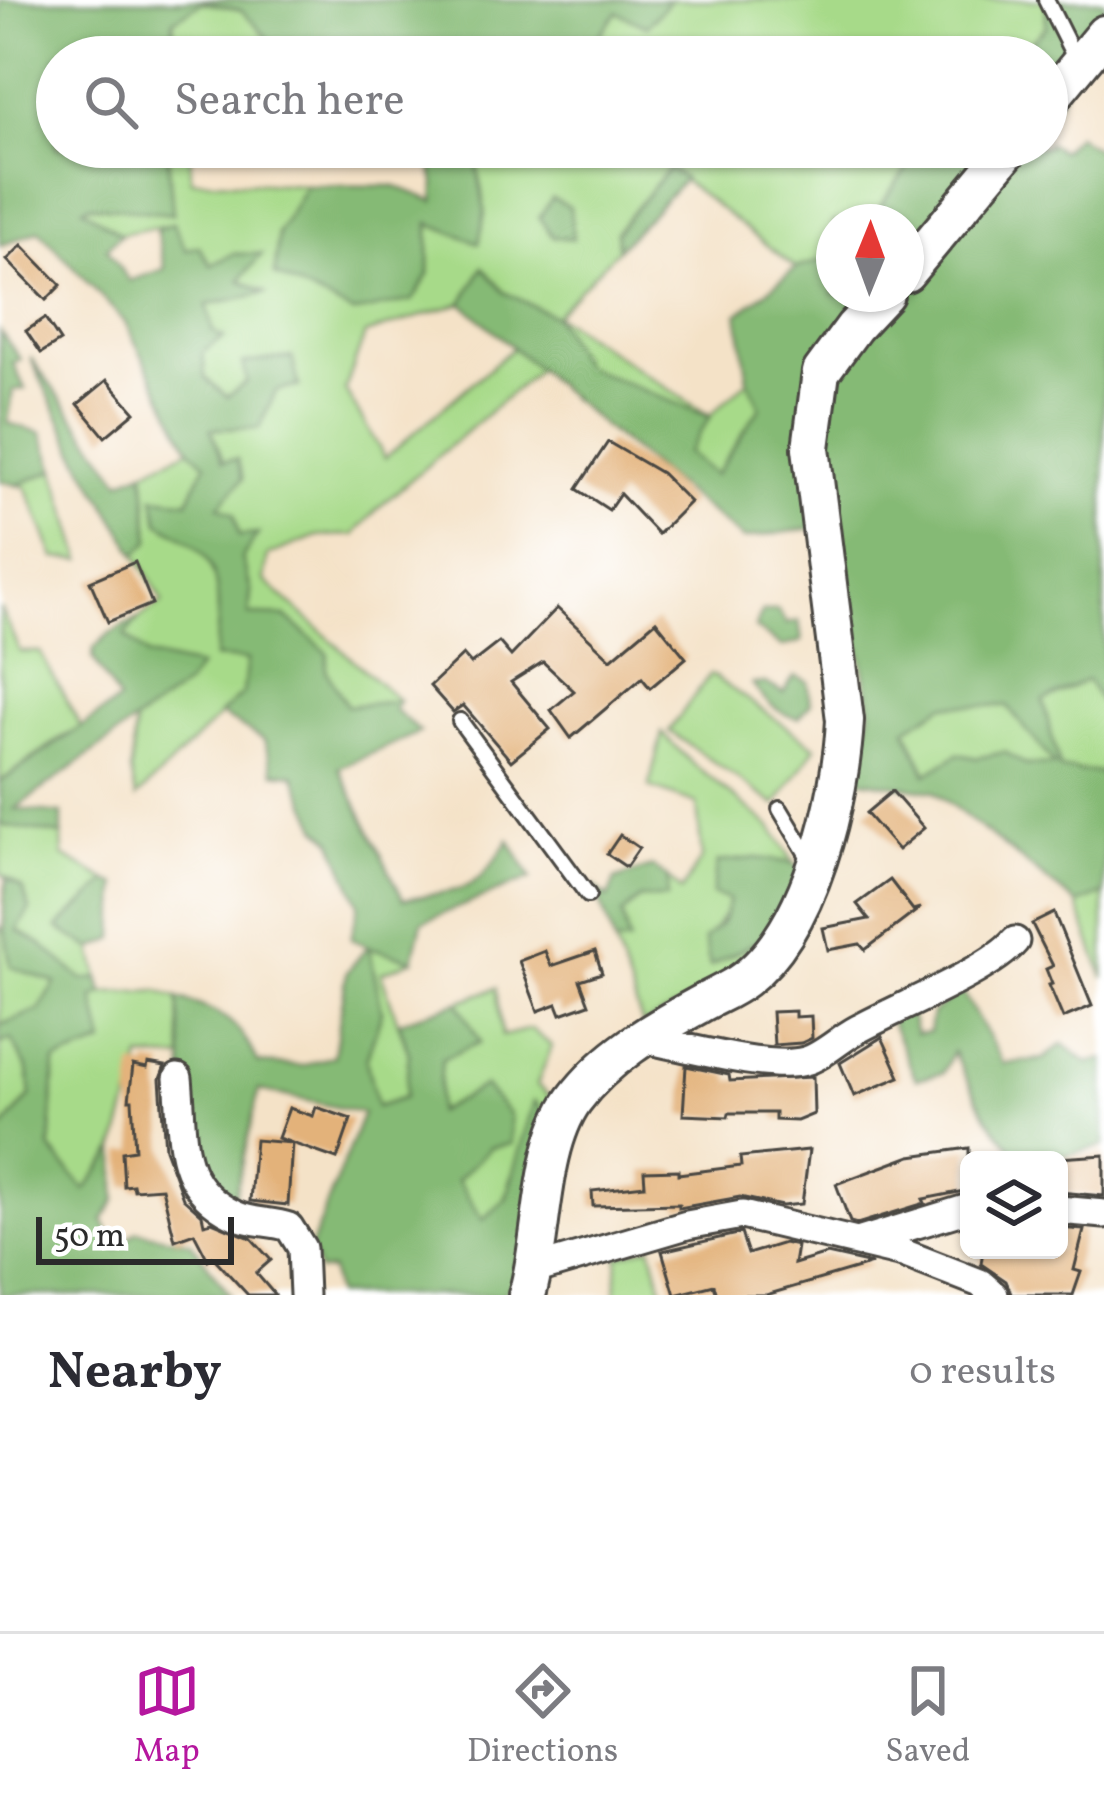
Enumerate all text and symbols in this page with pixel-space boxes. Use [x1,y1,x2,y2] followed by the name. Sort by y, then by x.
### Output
[36,36,1068,168] search box
[78,69,144,135] icon: search
[174,71,405,134] text: Search here
[816,204,924,312] north arrow
[960,1151,1068,1259] map controls
[960,1151,1068,1259] button: layers
[36,1211,234,1264] scale bar
[54,1215,125,1261] text: 50 m
[48,1338,222,1409] text: Nearby
[909,1346,1056,1400] text: 0 results
[134,1658,200,1776] tab: Map
[467,1658,618,1776] tab: Directions
[885,1658,970,1776] tab: Saved

